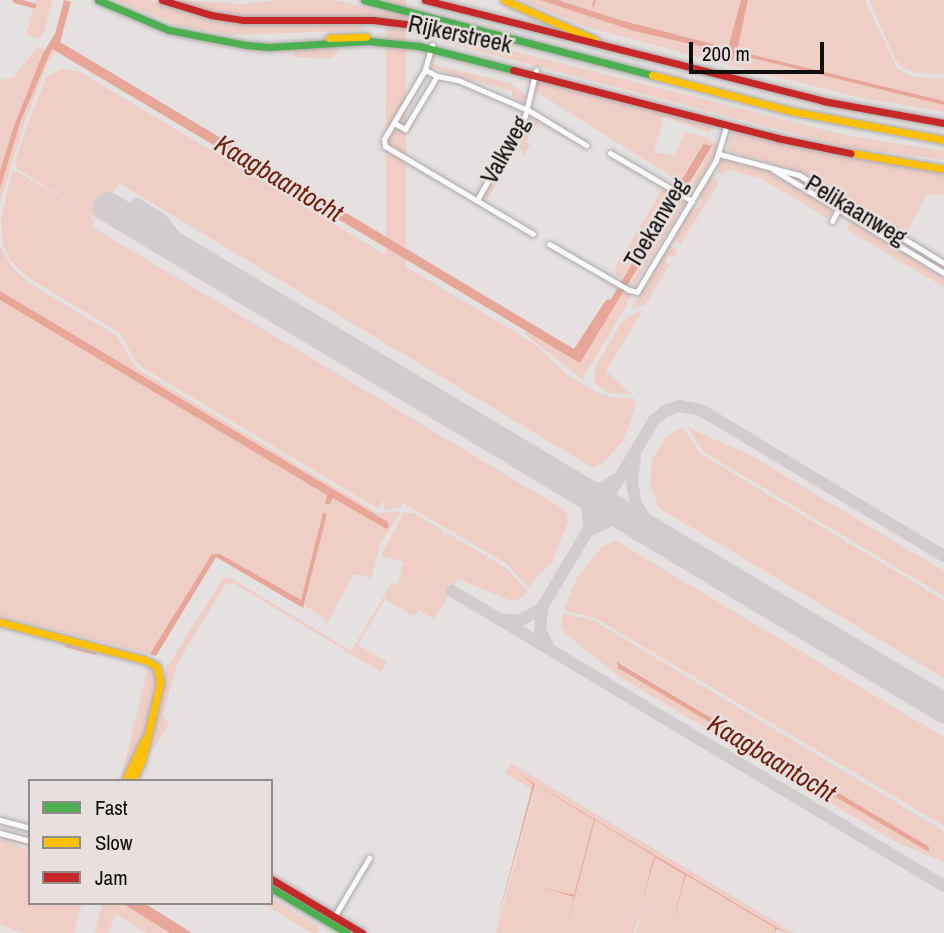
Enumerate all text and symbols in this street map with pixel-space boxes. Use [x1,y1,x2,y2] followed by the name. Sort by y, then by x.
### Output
[406,9,514,59] street label: Rijkerstreek
[692,28,827,72] scale bar
[702,39,750,68] text: 200 m
[475,111,535,189] street label: Valkweg
[209,128,349,228] water label: Kaagbaantocht
[800,169,912,251] street label: Pelikaanweg
[618,173,694,273] street label: Toekanweg
[702,708,842,808] water label: Kaagbaantocht
[28,779,273,905] legend
[95,793,128,822] text: Fast
[95,828,132,857] text: Slow
[95,863,128,892] text: Jam

